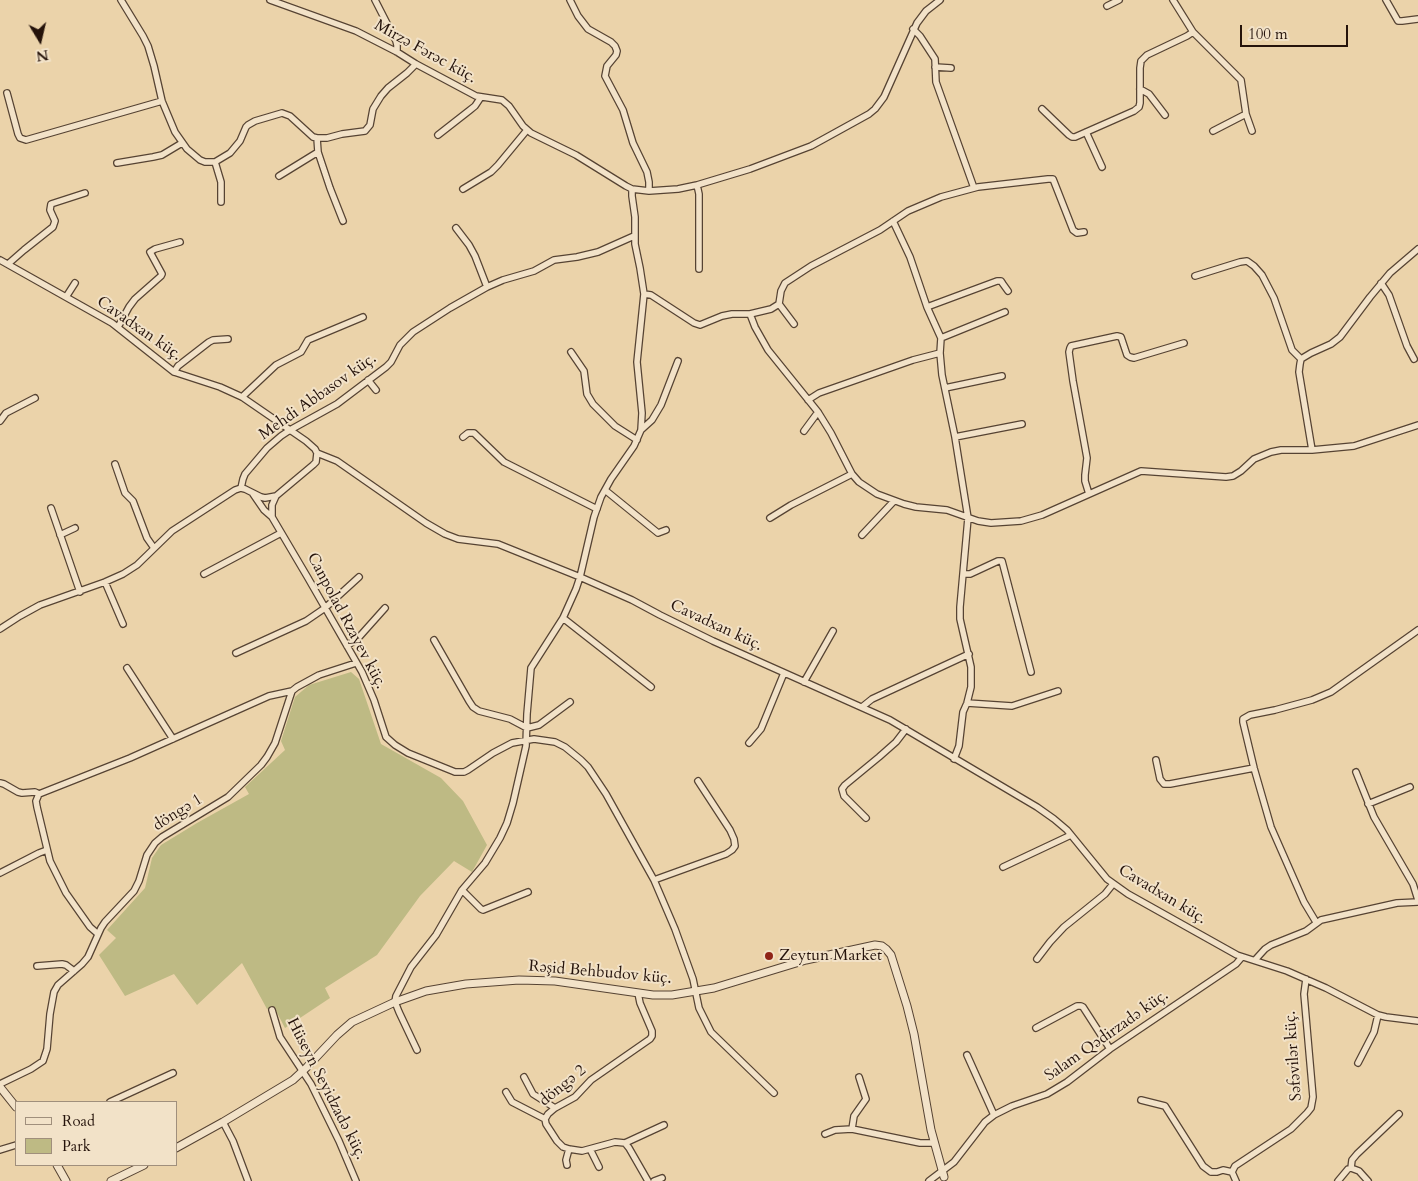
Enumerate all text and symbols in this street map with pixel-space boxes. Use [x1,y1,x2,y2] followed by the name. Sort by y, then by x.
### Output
[15,15,65,65] north arrow
[1243,15,1350,47] scale bar
[371,16,479,88] street label: Mirzə Fərəc küç.
[1248,24,1288,44] text: 100 m
[35,45,50,66] text: N
[93,293,185,365] street label: Cavadxan küç.
[256,349,380,445] street label: Mehdi Abbasov küç.
[302,550,390,692] street label: Canpolad Rzayev küç.
[667,596,765,656] street label: Cavadxan küç.
[150,790,206,836] street label: döngə 1
[1114,861,1210,929] street label: Cavadxan küç.
[779,946,882,966] place label: Zeytun Market
[763,950,775,962] marker: Zeytun Market
[528,957,672,989] street label: Rəşid Behbudov küç.
[1041,986,1173,1086] street label: Salam Qədirzadə küç.
[1281,1010,1307,1102] street label: Səfəvilər küç.
[282,1015,370,1163] street label: Hüseyn Seyidzadə küç.
[536,1061,590,1111] street label: döngə 2
[15,1101,178,1166] legend
[62,1111,95,1131] text: Road
[62,1136,91,1156] text: Park

